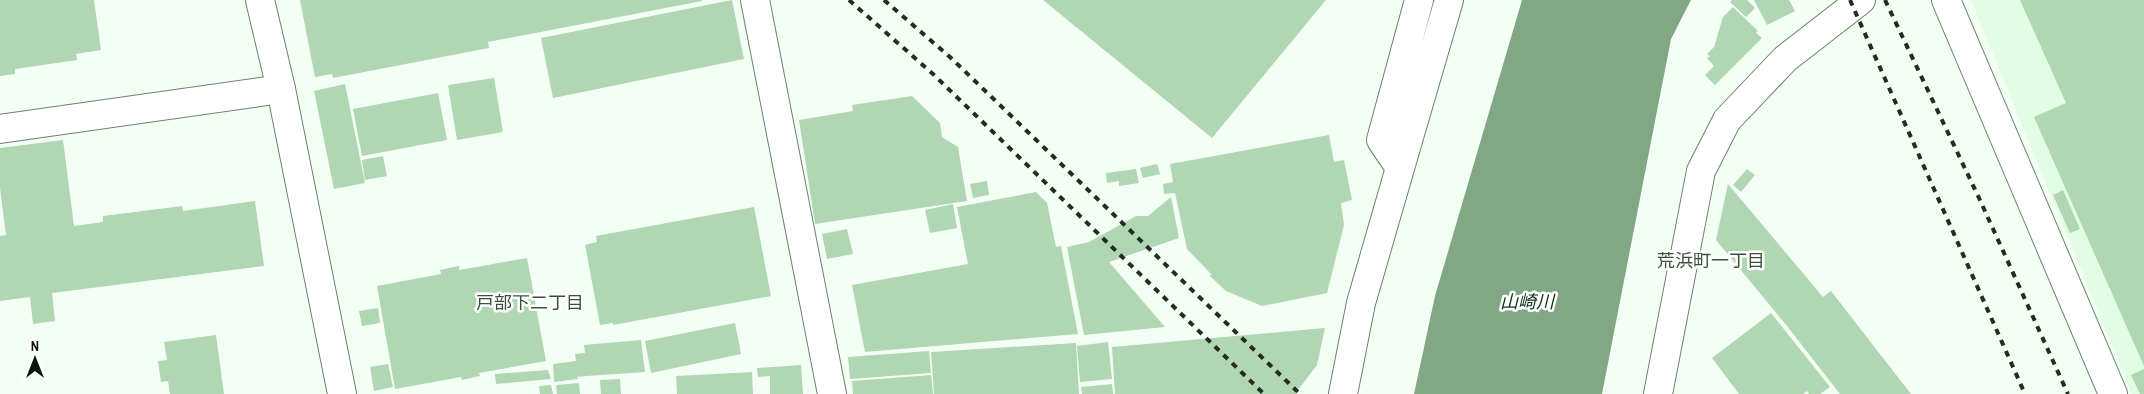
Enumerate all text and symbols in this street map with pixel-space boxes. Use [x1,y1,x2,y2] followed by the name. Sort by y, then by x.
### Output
[1657,248,1765,273] district label: 荒浜町一丁目
[1500,289,1556,314] water label: 山崎川
[476,290,584,315] district label: 戸部下二丁目
[10,334,60,384] north arrow
[31,337,39,355] text: N

